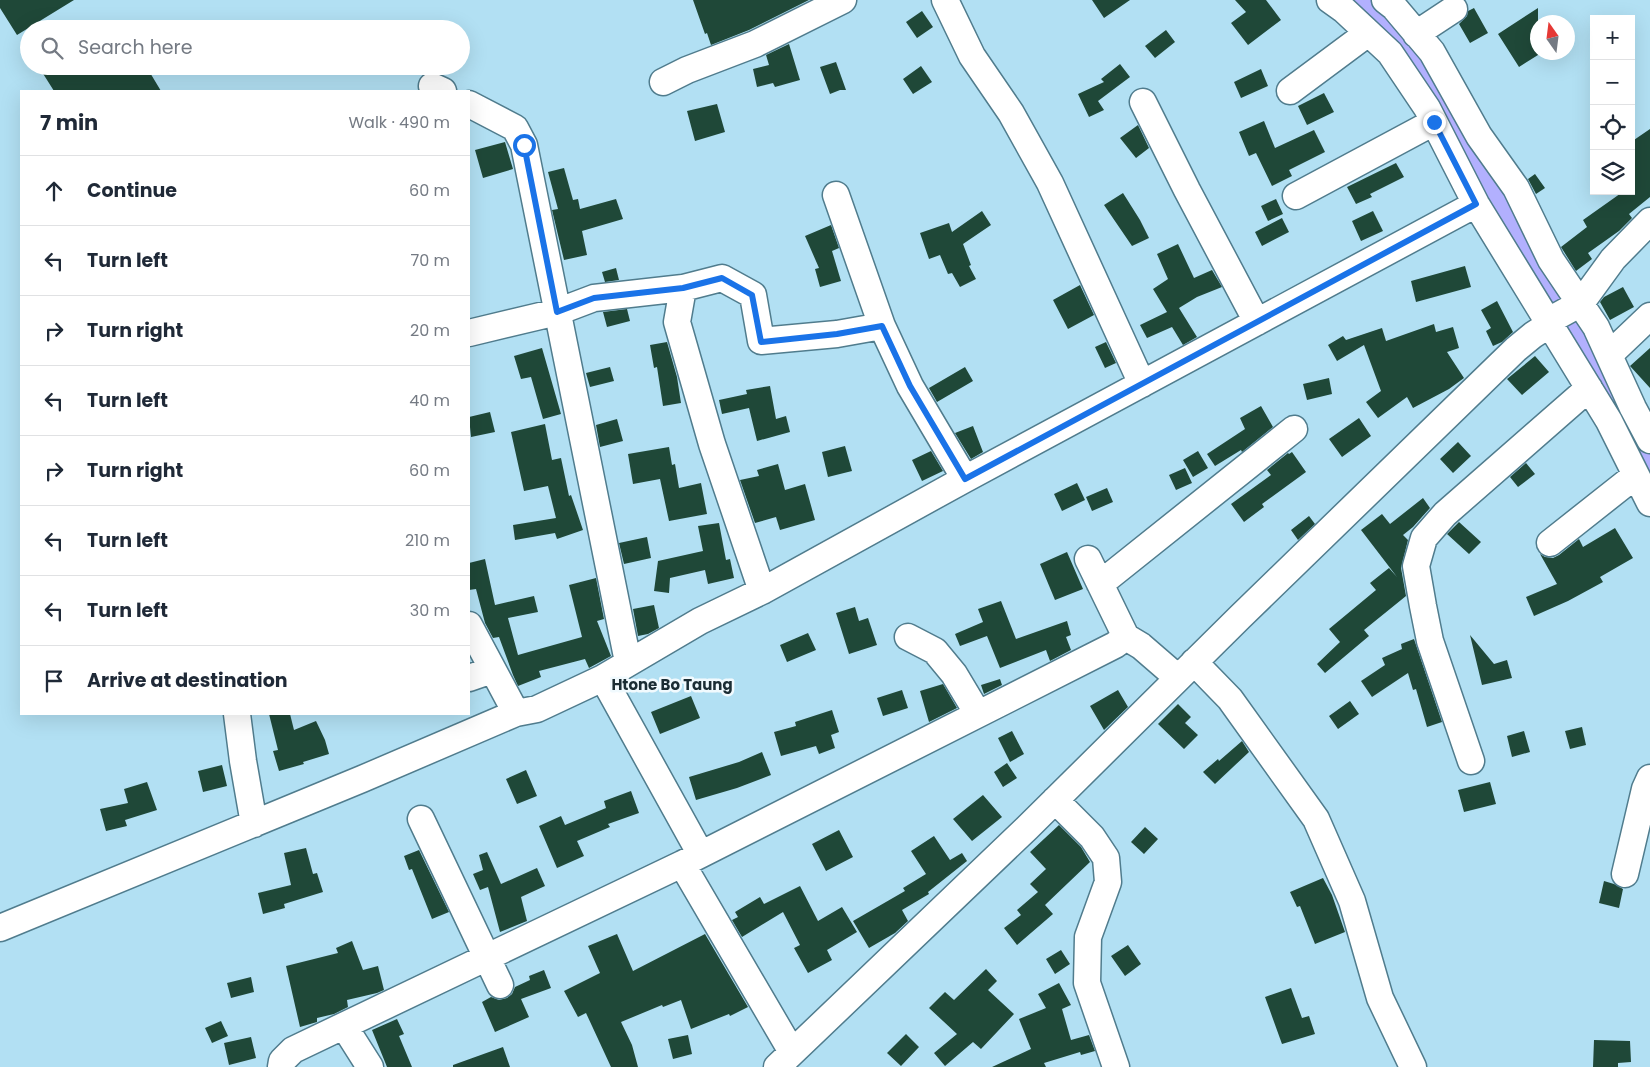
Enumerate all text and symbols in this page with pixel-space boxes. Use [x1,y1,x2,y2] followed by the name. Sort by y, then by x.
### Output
[1530,15,1575,60] north arrow
[1590,15,1635,195] map controls
[1590,15,1635,60] button: +
[20,20,470,75] search box
[38,34,66,62] icon: search
[78,34,192,61] text: Search here
[1590,60,1635,105] button: −
[1590,105,1635,150] button: locate
[40,108,98,137] text: 7 min
[349,111,450,134] text: Walk · 490 m
[1423,111,1446,134] route end
[513,134,536,157] route start
[1590,150,1635,195] button: layers
[40,177,68,205] icon: ahead
[87,177,177,204] text: Continue
[409,179,450,202] text: 60 m
[40,247,68,275] icon: left
[87,247,168,274] text: Turn left
[410,249,450,272] text: 70 m
[40,317,68,345] icon: right
[87,317,183,344] text: Turn right
[410,319,450,342] text: 20 m
[40,387,68,415] icon: left
[87,387,168,414] text: Turn left
[409,389,450,412] text: 40 m
[40,457,68,485] icon: right
[87,457,183,484] text: Turn right
[409,459,450,482] text: 60 m
[40,527,68,555] icon: left
[87,527,168,554] text: Turn left
[405,529,450,552] text: 210 m
[40,597,68,625] icon: left
[87,597,168,624] text: Turn left
[410,599,450,622] text: 30 m
[40,667,68,695] icon: arrive
[87,667,288,694] text: Arrive at destination
[611,674,733,695] district label: Htone Bo Taung

